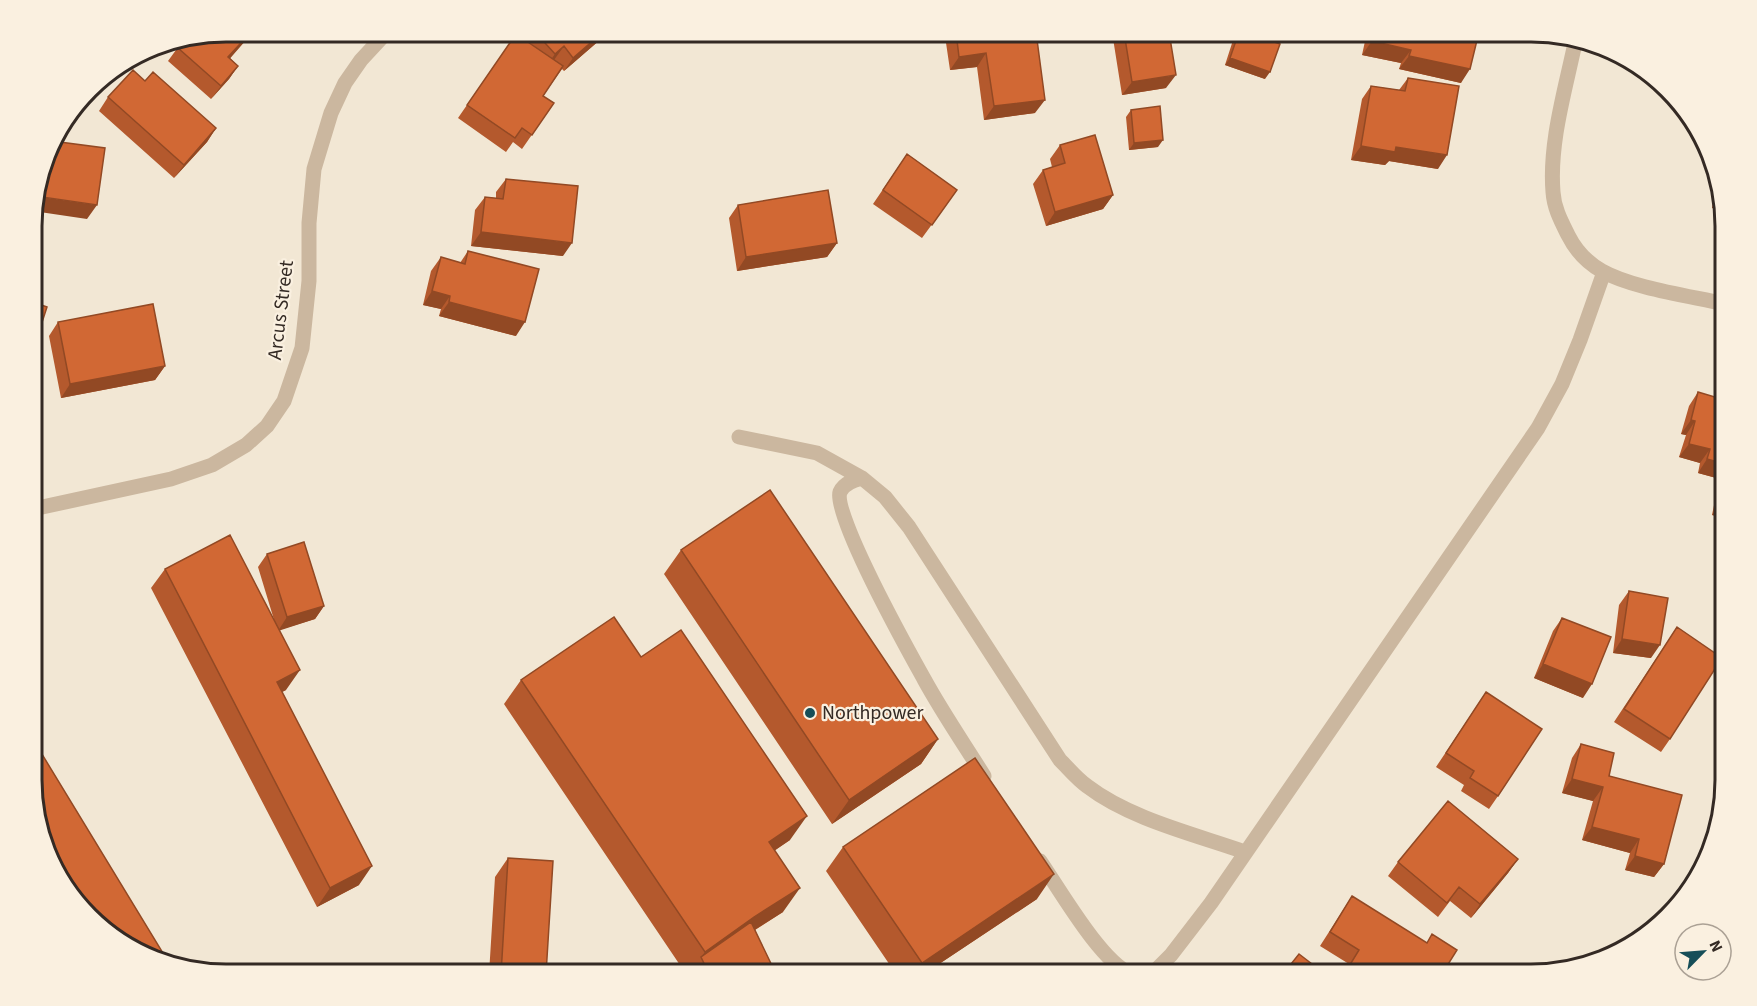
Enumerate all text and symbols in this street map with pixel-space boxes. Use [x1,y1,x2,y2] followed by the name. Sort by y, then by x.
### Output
[261,258,301,361] street label: Arcus Street
[822,699,923,727] place label: Northpower
[803,706,817,720] marker: Northpower
[1673,922,1733,982] north arrow
[1703,937,1728,956] text: N

